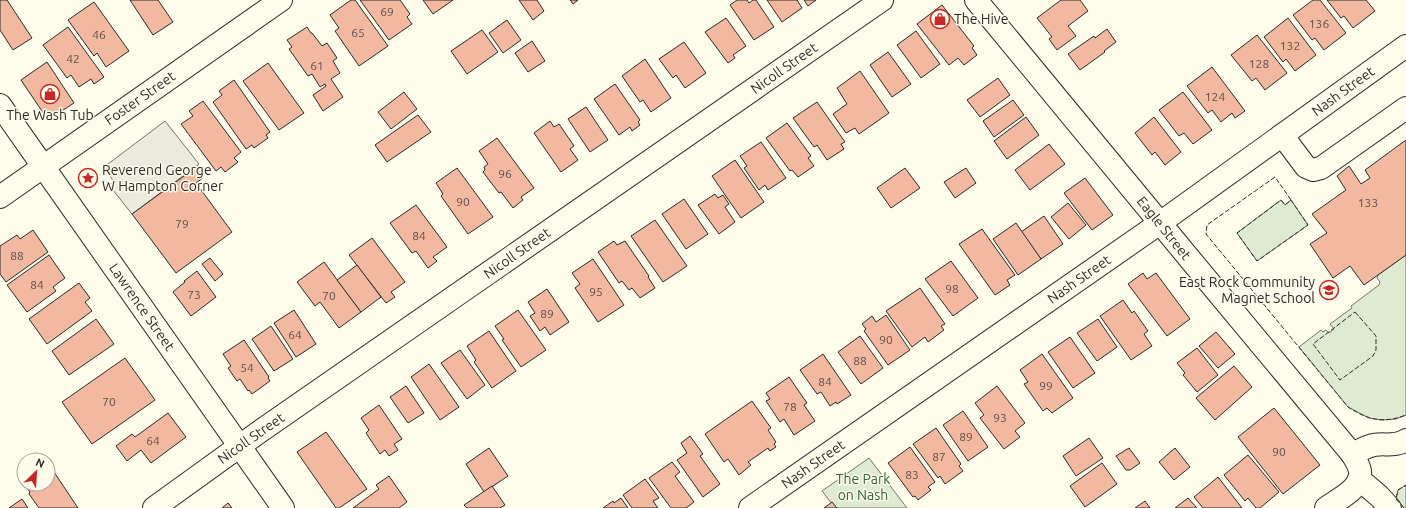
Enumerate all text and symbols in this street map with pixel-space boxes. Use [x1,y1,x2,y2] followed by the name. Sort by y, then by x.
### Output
[380,5,394,18] house number: 69
[929,8,951,30] shop icon: The Hive
[954,11,1008,27] place label: The Hive
[1309,17,1329,30] house number: 136
[351,26,365,39] house number: 65
[92,28,106,41] house number: 46
[748,39,821,97] street label: Nicoll Street
[1280,39,1300,52] house number: 132
[66,52,80,65] house number: 42
[1249,57,1269,70] house number: 128
[310,59,324,72] house number: 61
[1309,63,1378,119] street label: Nash Street
[102,68,179,128] street label: Foster Street
[39,83,61,105] shop icon: The Wash Tub
[1205,90,1225,103] house number: 124
[6,107,94,123] place label: The Wash Tub
[102,162,224,194] place label: Reverend George W Hampton Corner
[77,167,99,189] place icon: Reverend George W Hampton Corner
[498,167,512,180] house number: 96
[1134,193,1195,263] street label: Eagle Street
[456,195,470,208] house number: 90
[1358,196,1378,209] house number: 133
[175,217,189,230] house number: 79
[481,224,554,282] street label: Nicoll Street
[412,229,426,242] house number: 84
[10,249,24,262] house number: 88
[1044,251,1114,307] street label: Nash Street
[106,260,178,354] street label: Lawrence Street
[1179,274,1315,306] place label: East Rock Community Magnet School
[30,278,44,291] house number: 84
[1318,279,1340,301] school or university icon: East Rock Community Magnet School
[945,282,959,295] house number: 98
[589,285,603,298] house number: 95
[187,288,201,301] house number: 73
[322,289,336,302] house number: 70
[540,307,554,320] house number: 89
[288,328,302,341] house number: 64
[879,333,893,346] house number: 90
[853,354,867,367] house number: 88
[240,361,254,374] house number: 54
[818,375,832,388] house number: 84
[1039,379,1053,392] house number: 99
[102,395,116,408] house number: 70
[783,400,797,413] house number: 78
[215,409,288,467] street label: Nicoll Street
[993,411,1007,424] house number: 93
[959,430,973,443] house number: 89
[146,434,160,447] house number: 64
[778,436,848,492] street label: Nash Street
[1272,445,1286,458] house number: 90
[932,450,946,463] house number: 87
[16,452,56,492] north arrow
[34,456,46,470] text: N
[905,468,919,481] house number: 83
[836,471,890,503] park label: The Park on Nash

